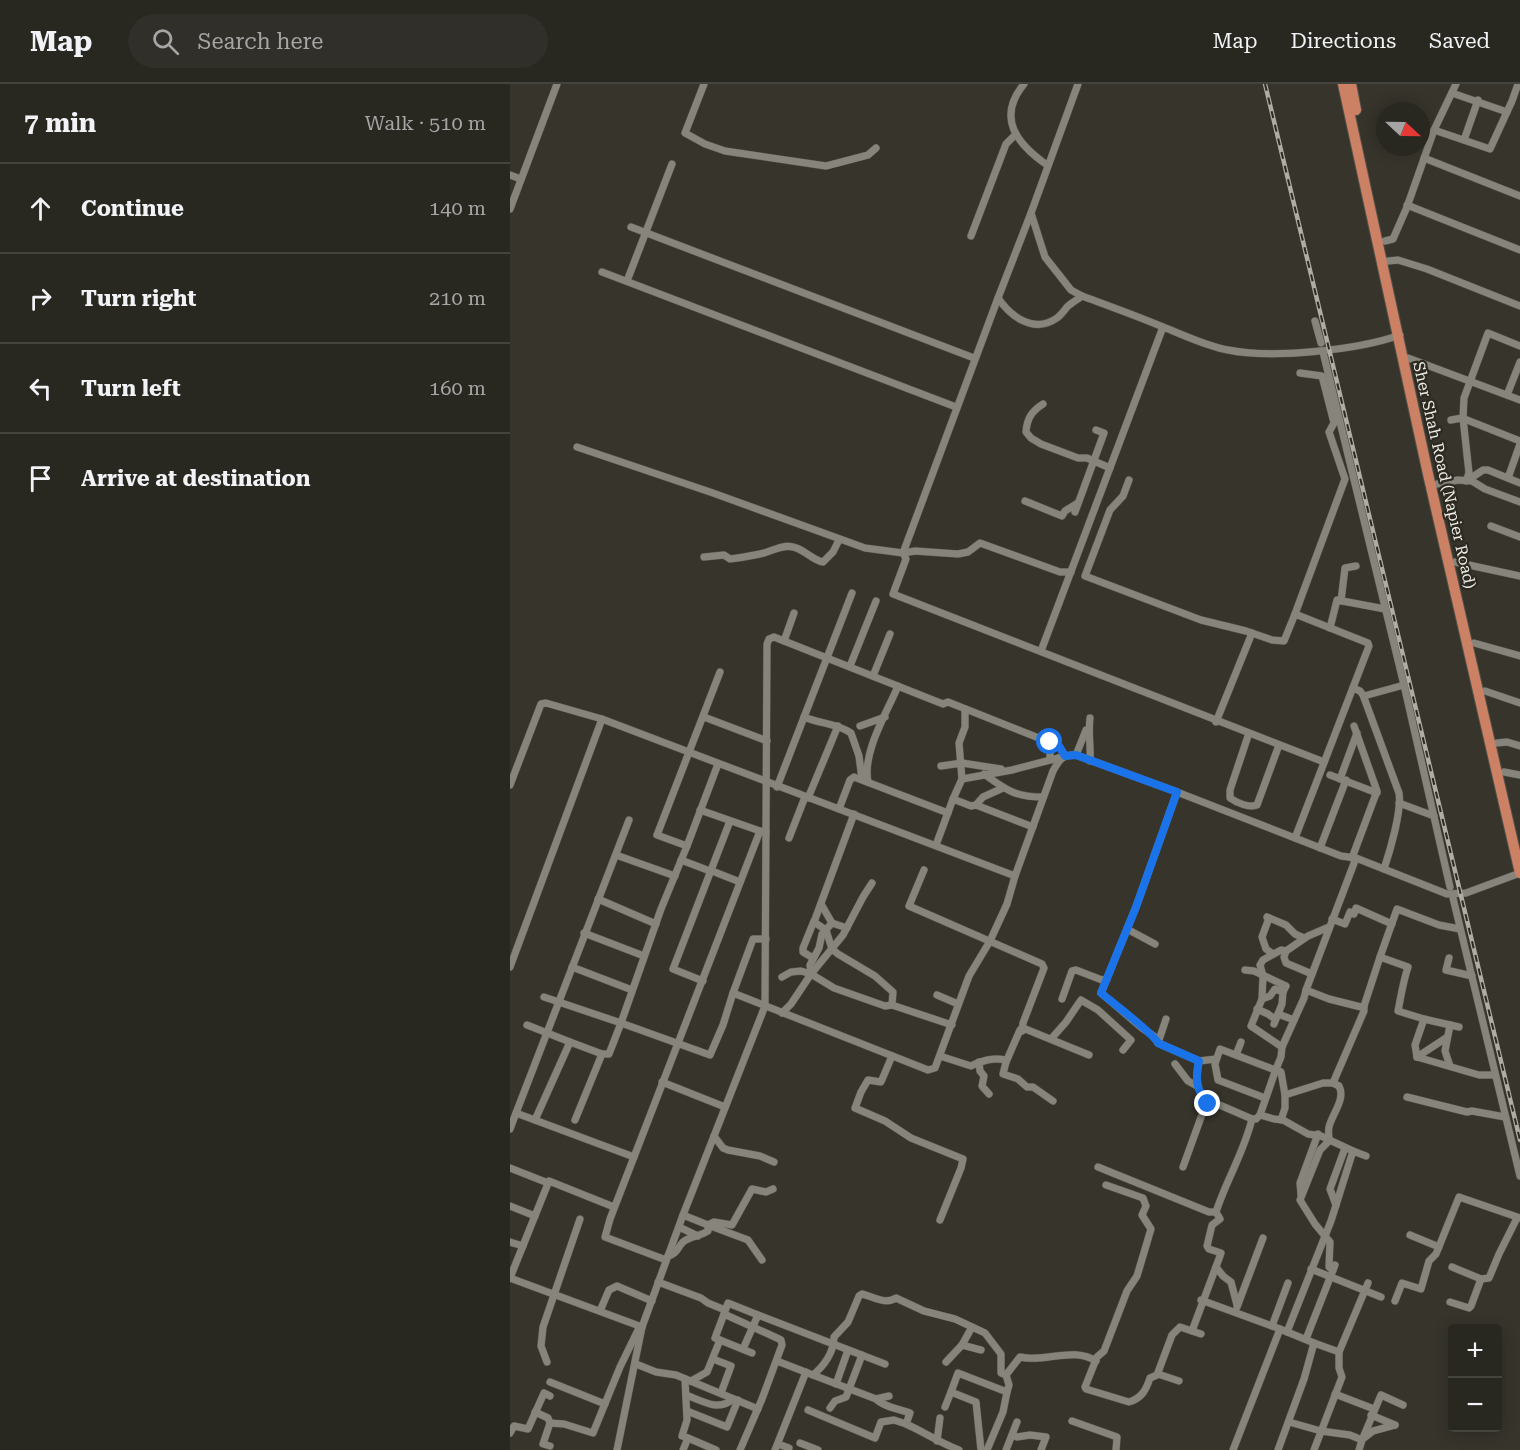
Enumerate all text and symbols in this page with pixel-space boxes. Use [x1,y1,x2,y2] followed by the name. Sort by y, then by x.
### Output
[128,14,548,68] search box
[30,25,92,58] text: Map
[149,25,182,58] icon: search
[197,29,323,54] text: Search here
[1213,29,1257,53] text: Map
[1290,29,1396,53] text: Directions
[1429,29,1490,53] text: Saved
[1376,102,1430,156] north arrow
[24,108,96,138] text: 7 min
[365,111,486,135] text: Walk · 510 m
[24,192,57,225] icon: ahead
[81,196,184,221] text: Continue
[429,196,486,220] text: 140 m
[24,282,57,315] icon: right
[81,286,196,311] text: Turn right
[429,286,486,310] text: 210 m
[1409,360,1480,590] street label: Sher Shah Road (Napier Road)
[24,372,57,405] icon: left
[81,376,181,401] text: Turn left
[429,376,486,400] text: 160 m
[24,462,57,495] icon: arrive
[81,466,310,491] text: Arrive at destination
[1036,728,1062,754] route start
[1194,1090,1220,1116] route end
[1448,1324,1502,1432] map controls
[1448,1324,1502,1378] button: +
[1448,1378,1502,1432] button: −

